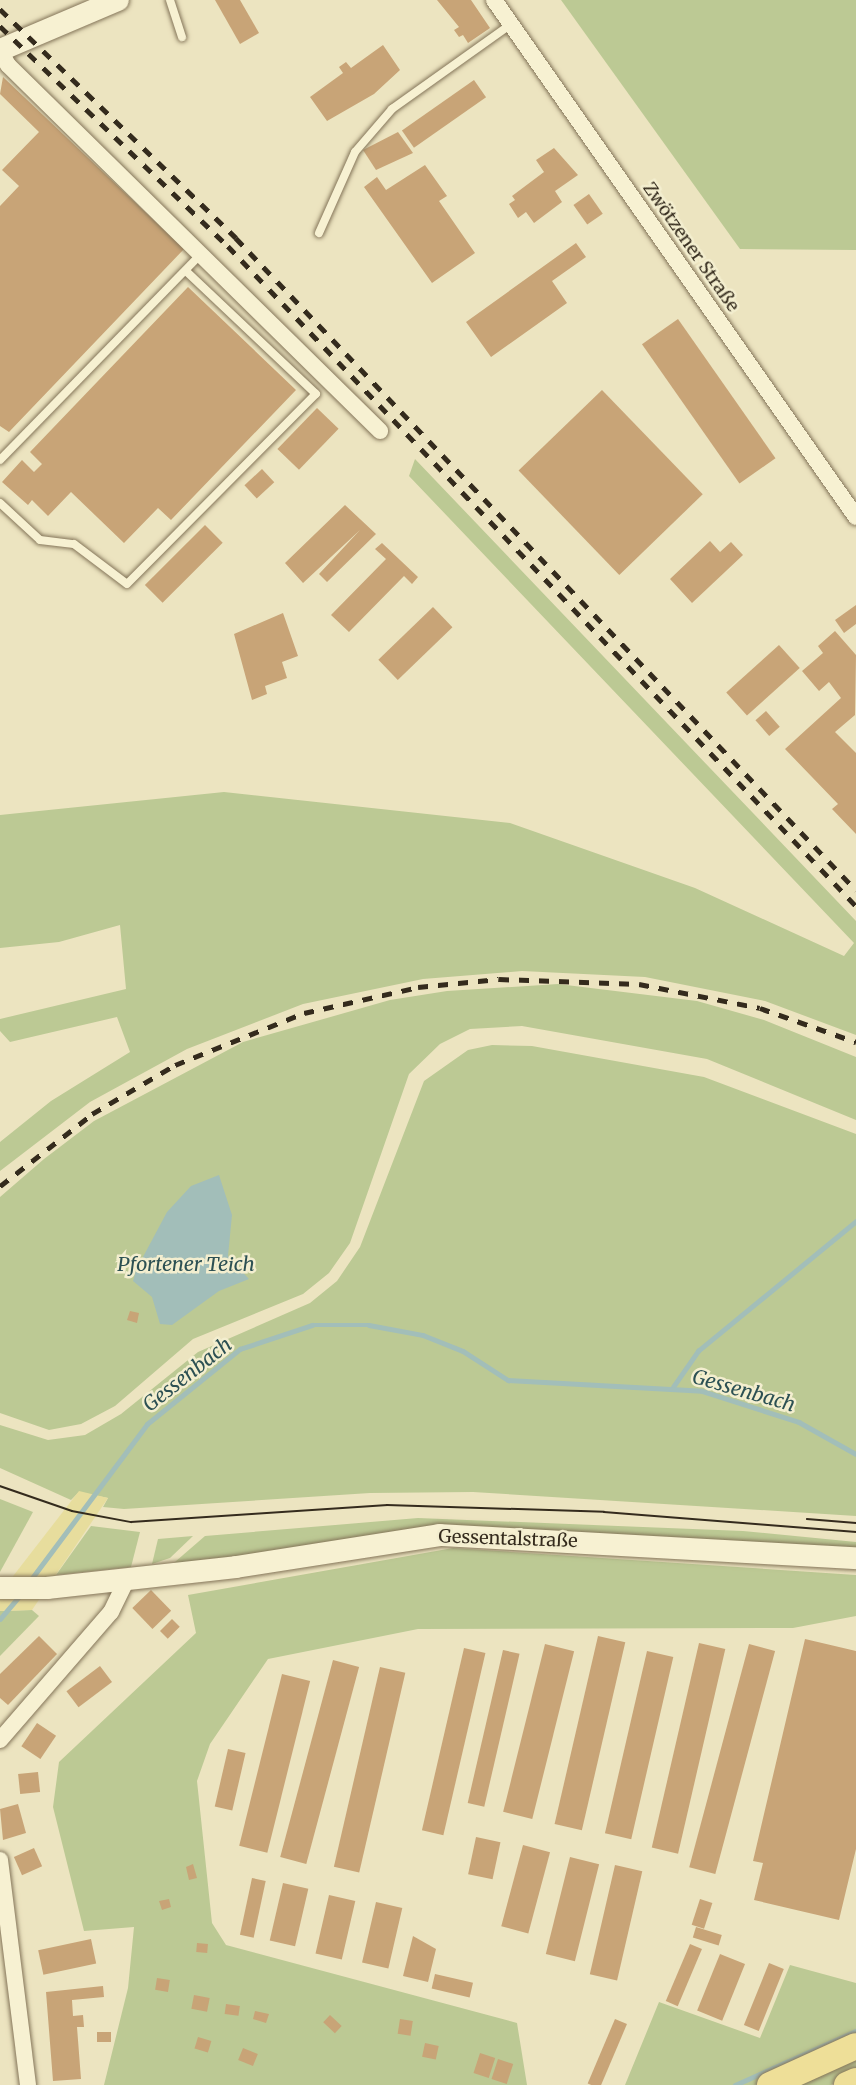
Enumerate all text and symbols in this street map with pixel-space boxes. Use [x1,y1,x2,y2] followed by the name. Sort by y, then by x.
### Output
[638,178,744,316] street label: Zwötzener Straße
[117,1251,255,1275] water label: Pfortener Teich
[138,1332,236,1416] water label: Gessenbach
[690,1364,798,1416] water label: Gessenbach
[438,1526,578,1552] street label: Gessentalstraße

